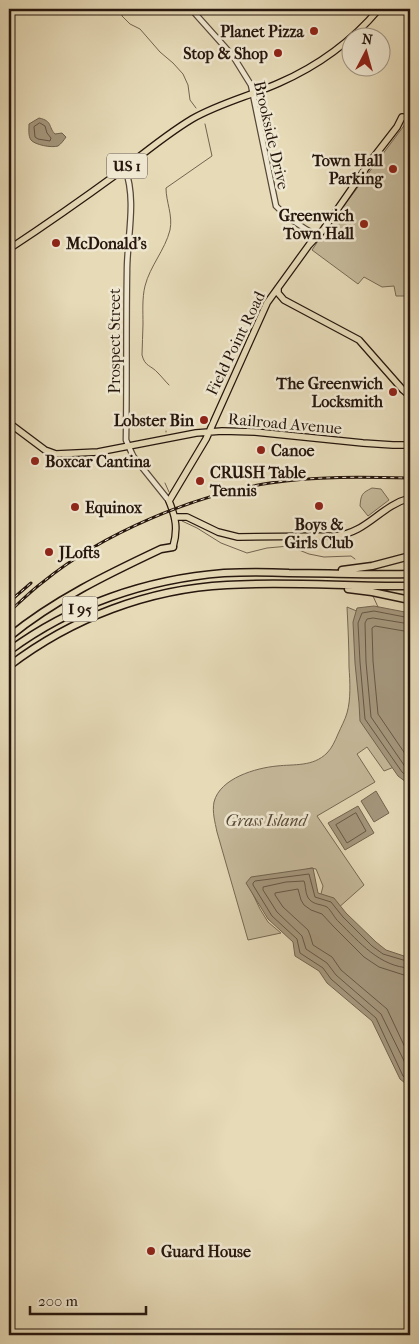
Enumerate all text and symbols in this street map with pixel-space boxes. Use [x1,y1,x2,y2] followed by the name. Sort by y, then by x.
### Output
[220,22,305,41] place label: Planet Pizza
[308,25,320,37] marker: Planet Pizza
[342,28,392,78] north arrow
[361,31,374,49] text: N
[183,44,268,64] place label: Stop & Shop
[272,47,284,59] marker: Stop & Shop
[250,79,293,191] street label: Brookside Drive
[311,151,384,189] place label: Town Hall Parking
[107,154,147,178] road number: US 1
[387,163,399,175] marker: Town Hall Parking
[279,206,355,243] place label: Greenwich Town Hall
[358,218,370,230] marker: Greenwich Town Hall
[65,234,147,253] place label: McDonald's
[50,237,62,249] marker: McDonald's
[105,288,124,394] street label: Prospect Street
[202,288,269,398] street label: Field Point Road
[275,374,384,411] place label: The Greenwich Locksmith
[387,386,399,398] marker: The Greenwich Locksmith
[227,409,343,438] street label: Railroad Avenue
[114,411,195,430] place label: Lobster Bin
[198,414,210,426] marker: Lobster Bin
[271,441,314,460] place label: Canoe
[255,444,267,456] marker: Canoe
[45,452,151,471] place label: Boxcar Cantina
[29,455,41,467] marker: Boxcar Cantina
[209,463,306,500] place label: CRUSH Table Tennis
[194,475,206,487] marker: CRUSH Table Tennis
[85,498,143,518] place label: Equinox
[313,500,325,512] marker: Boys & Girls Club
[69,501,81,513] marker: Equinox
[285,515,354,552] place label: Boys & Girls Club
[57,543,100,563] place label: JLofts
[43,546,55,558] marker: JLofts
[62,596,98,622] road number: I 95
[225,811,308,830] park label: Grass Island
[161,1242,251,1261] place label: Guard House
[145,1245,157,1257] marker: Guard House
[30,1284,146,1316] scale bar
[38,1292,78,1310] text: 200 m

